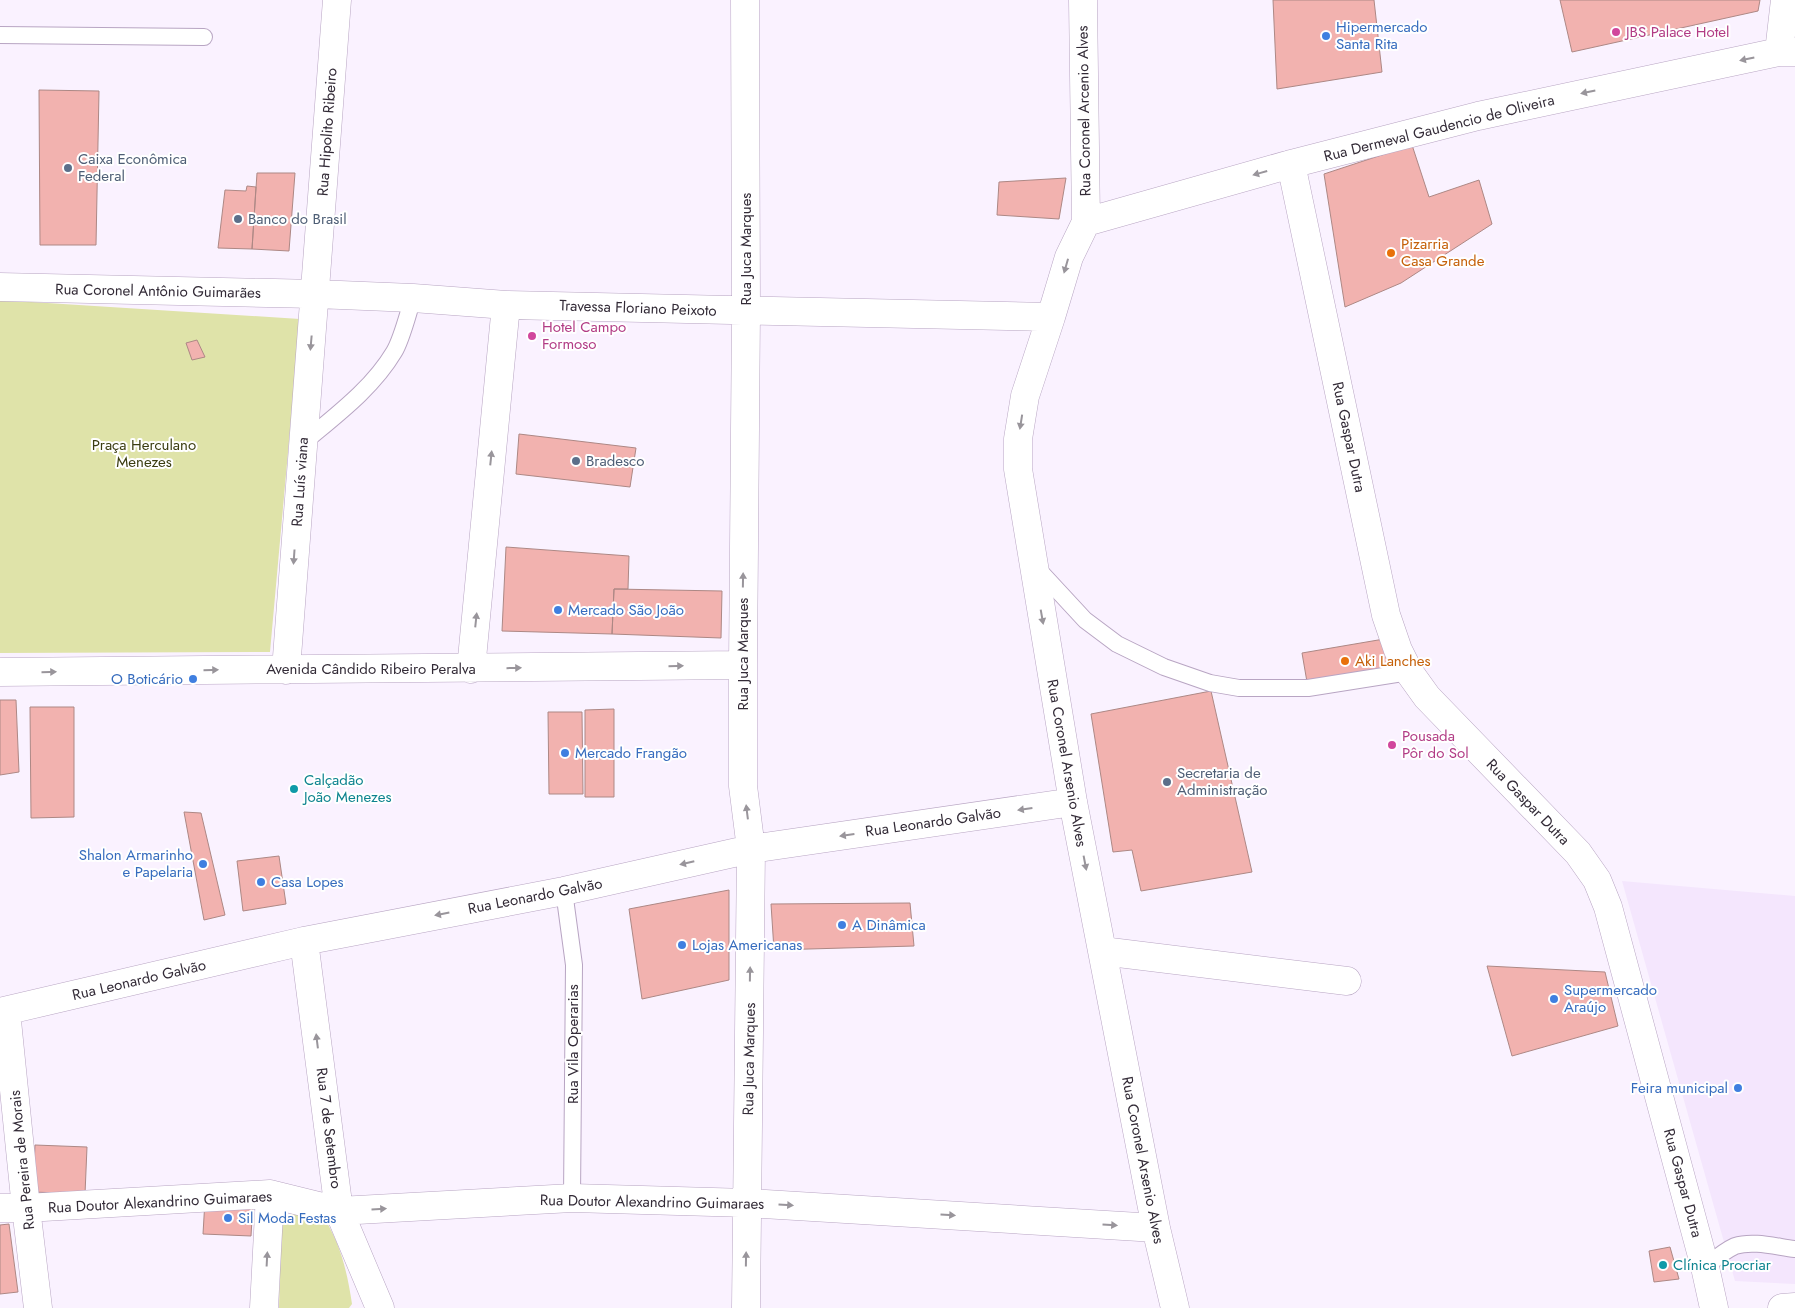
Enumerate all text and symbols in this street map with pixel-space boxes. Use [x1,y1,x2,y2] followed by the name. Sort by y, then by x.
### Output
[1336,16,1428,55] place label: Hipermercado Santa Rita
[1624,21,1729,43] place label: JBS Palace Hotel
[1072,25,1096,197] street label: Rua Coronel Arcenio Alves
[1610,26,1622,38] marker: JBS Palace Hotel
[1320,30,1332,42] marker: Hipermercado Santa Rita
[1739,55,1755,63] one-way arrow
[312,67,342,197] street label: Rua Hipolito Ribeiro
[1321,89,1557,167] street label: Rua Dermeval Gaudencio de Oliveira
[1580,89,1596,97] one-way arrow
[78,148,187,187] place label: Caixa Econômica Federal
[62,162,74,174] marker: Caixa Econômica Federal
[1253,169,1268,177] one-way arrow
[735,193,757,305] street label: Rua Juca Marques
[248,208,347,230] place label: Banco do Brasil
[232,213,244,225] marker: Banco do Brasil
[1401,233,1485,272] place label: Pizarria Casa Grande
[1385,247,1397,259] marker: Pizarria Casa Grande
[1062,259,1070,274] one-way arrow
[55,278,261,304] street label: Rua Coronel Antônio Guimarães
[559,294,717,322] street label: Travessa Floriano Peixoto
[542,316,626,355] place label: Hotel Campo Formoso
[526,330,538,342] marker: Hotel Campo Formoso
[307,335,315,351] one-way arrow
[1327,380,1371,494] street label: Rua Gaspar Dutra
[1017,414,1025,430] one-way arrow
[92,434,196,473] park label: Praça Herculano Menezes
[286,437,314,527] street label: Rua Luís viana
[488,450,496,466] one-way arrow
[586,450,644,472] place label: Bradesco
[570,455,582,467] marker: Bradesco
[290,549,298,565] one-way arrow
[739,571,747,587] one-way arrow
[732,598,754,710] street label: Rua Juca Marques
[568,599,684,621] place label: Mercado São João
[552,604,564,616] marker: Mercado São João
[1038,610,1046,626] one-way arrow
[472,612,480,628] one-way arrow
[1355,650,1431,672] place label: Aki Lanches
[1339,655,1351,667] marker: Aki Lanches
[266,658,476,680] street label: Avenida Cândido Ribeiro Peralva
[668,662,684,670] one-way arrow
[506,664,522,672] one-way arrow
[203,666,219,674] one-way arrow
[41,668,57,676] one-way arrow
[111,668,183,690] place label: O Boticário
[187,673,199,685] marker: O Boticário
[1041,677,1093,849] street label: Rua Coronel Arsenio Alves
[1402,725,1469,764] place label: Pousada Pôr do Sol
[1386,739,1398,751] marker: Pousada Pôr do Sol
[575,742,687,764] place label: Mercado Frangão
[559,747,571,759] marker: Mercado Frangão
[1481,754,1575,850] street label: Rua Gaspar Dutra
[1177,762,1267,801] place label: Secretaria de Administração
[302,769,391,808] place label: Calçadão João Menezes
[1161,776,1173,788] marker: Secretaria de Administração
[288,783,300,795] marker: Calçadão João Menezes
[864,802,1002,842] street label: Rua Leonardo Galvão
[742,804,750,820] one-way arrow
[1017,805,1033,813] one-way arrow
[839,831,855,839] one-way arrow
[79,844,193,883] place label: Shalon Armarinho e Papelaria
[1082,856,1090,872] one-way arrow
[197,858,209,870] marker: Shalon Armarinho e Papelaria
[680,859,695,867] one-way arrow
[271,871,344,893] place label: Casa Lopes
[466,872,604,920] street label: Rua Leonardo Galvão
[255,876,267,888] marker: Casa Lopes
[435,910,450,918] one-way arrow
[852,914,926,936] place label: A Dinâmica
[836,919,848,931] marker: A Dinâmica
[692,934,802,956] place label: Lojas Americanas
[676,939,688,951] marker: Lojas Americanas
[70,954,208,1006] street label: Rua Leonardo Galvão
[746,966,754,982] one-way arrow
[1564,979,1657,1018] place label: Supermercado Araújo
[562,984,584,1104] street label: Rua Vila Operarias
[1548,993,1560,1005] marker: Supermercado Araújo
[737,1002,761,1116] street label: Rua Juca Marques
[313,1033,321,1049] one-way arrow
[311,1066,347,1190] street label: Rua 7 de Setembro
[1116,1075,1170,1245] street label: Rua Coronel Arsenio Alves
[1631,1077,1728,1099] place label: Feira municipal
[1732,1082,1744,1094] marker: Feira municipal
[4,1089,40,1231] street label: Rua Pereira de Morais
[1658,1126,1708,1240] street label: Rua Gaspar Dutra
[47,1185,273,1219] street label: Rua Doutor Alexandrino Guimaraes
[540,1189,764,1215] street label: Rua Doutor Alexandrino Guimaraes
[778,1202,794,1210] one-way arrow
[371,1204,387,1212] one-way arrow
[238,1207,336,1229] place label: Sil Moda Festas
[222,1212,234,1224] marker: Sil Moda Festas
[940,1212,956,1220] one-way arrow
[1103,1222,1119,1230] one-way arrow
[263,1251,271,1267] one-way arrow
[743,1251,751,1267] one-way arrow
[1673,1254,1772,1276] place label: Clínica Procriar
[1657,1259,1669,1271] marker: Clínica Procriar

